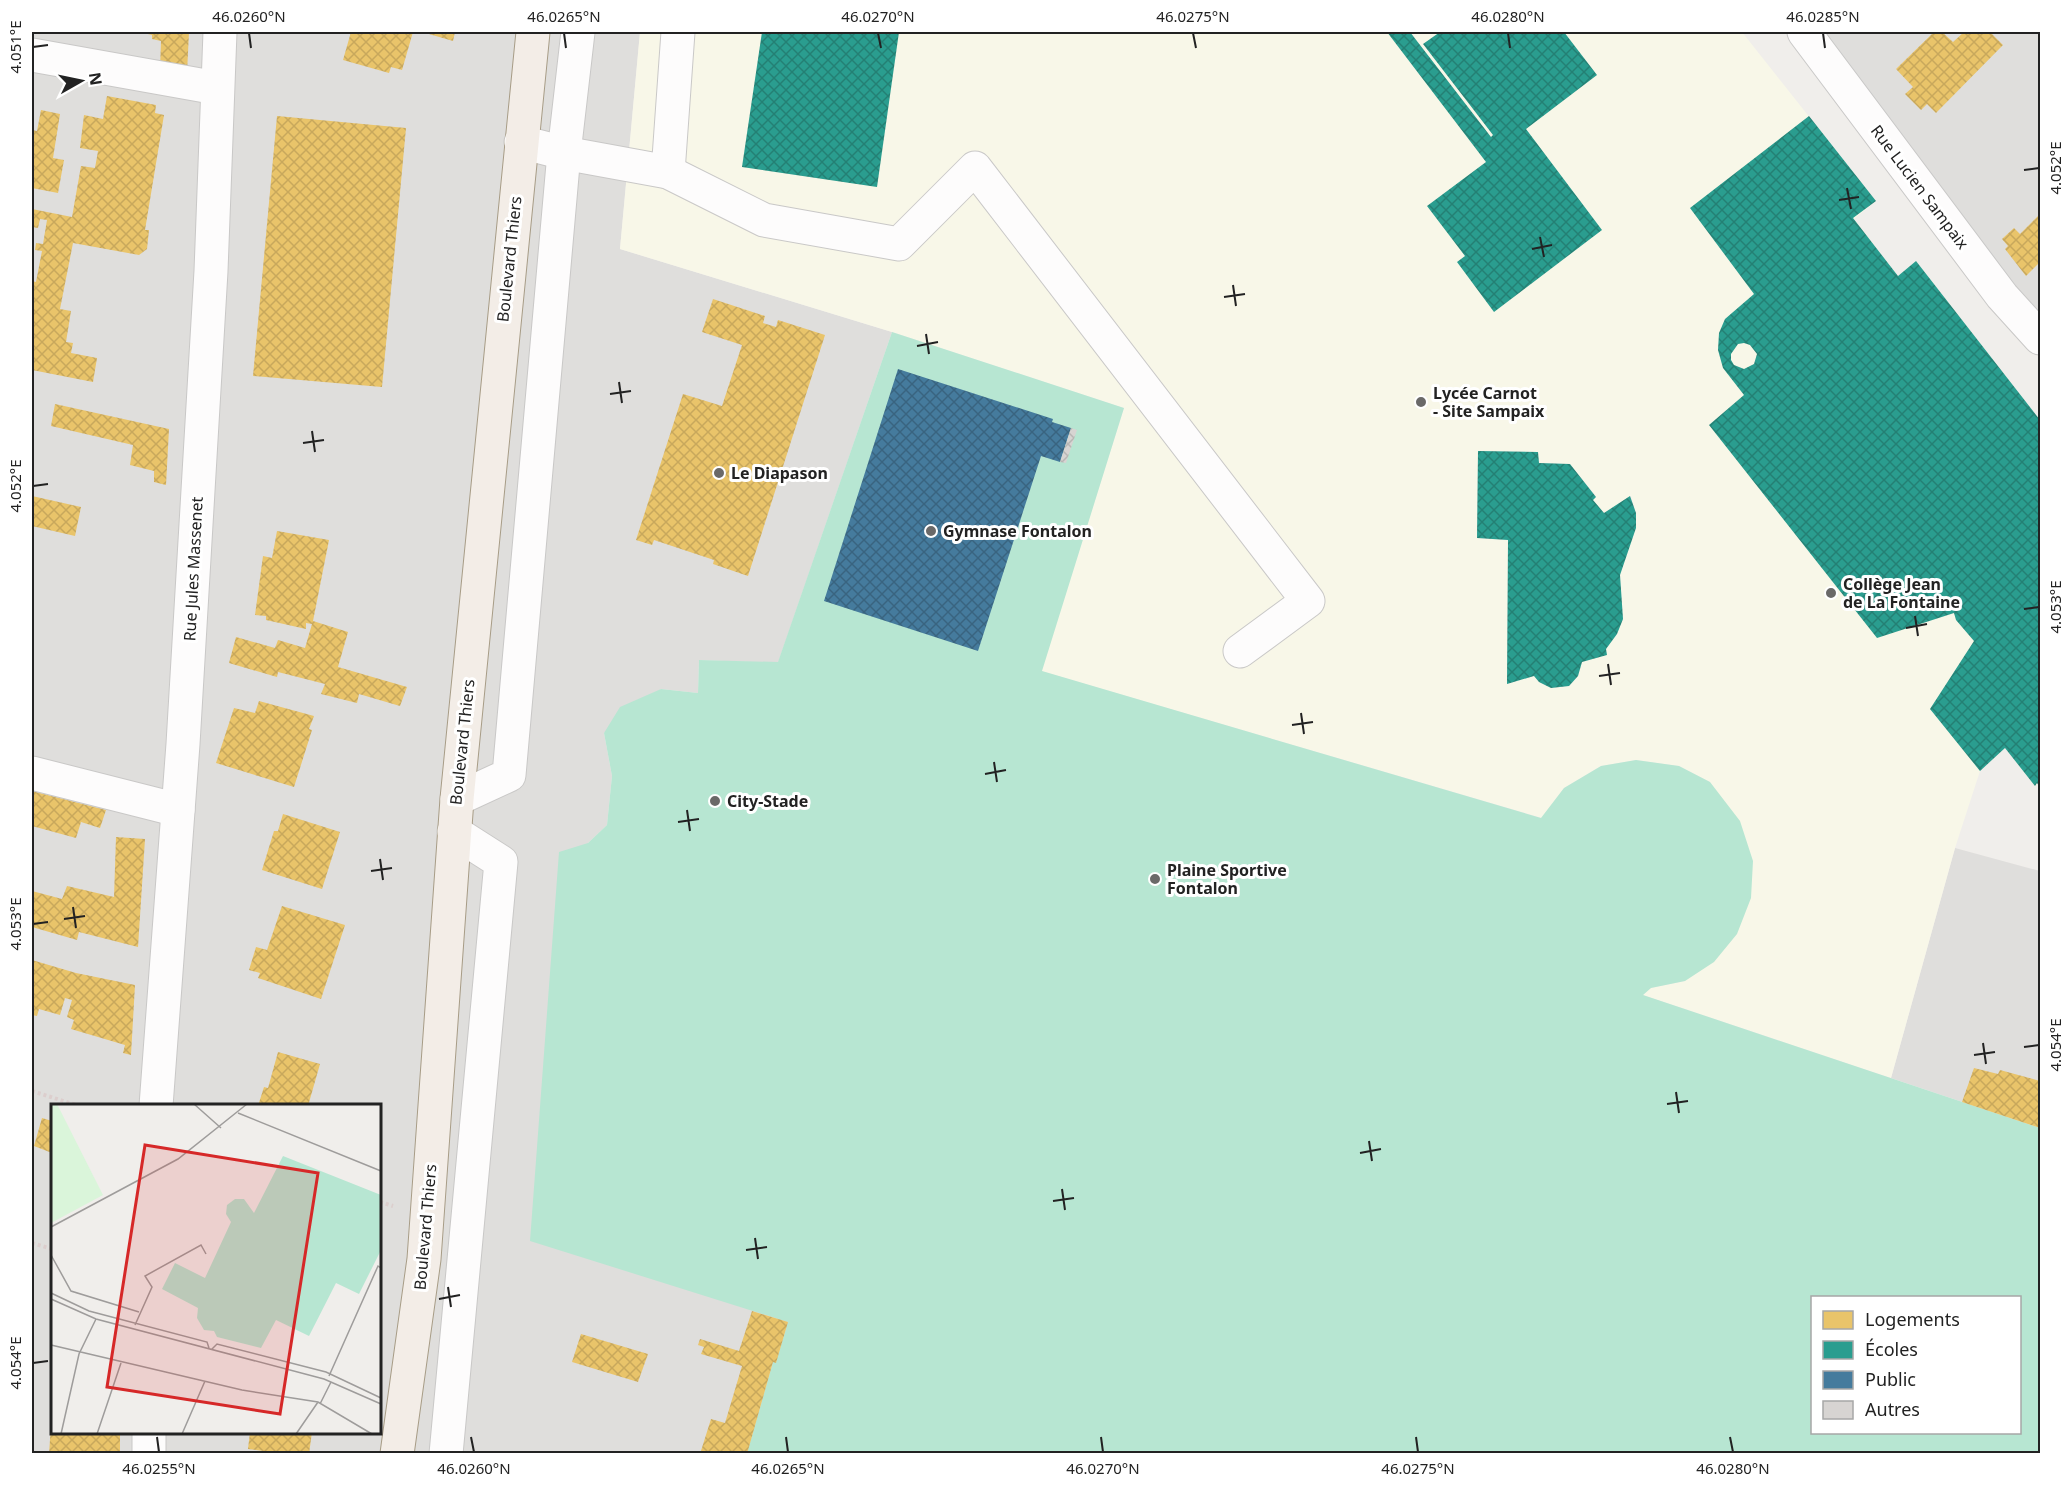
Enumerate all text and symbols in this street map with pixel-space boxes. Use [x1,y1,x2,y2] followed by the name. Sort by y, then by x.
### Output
[212,6,286,26] text: 46.0260°N
[527,6,601,26] text: 46.0265°N
[841,6,915,26] text: 46.0270°N
[1156,6,1230,26] text: 46.0275°N
[1471,6,1545,26] text: 46.0280°N
[1786,6,1860,26] text: 46.0285°N
[5,20,25,74] text: 4.051°E
[51,51,111,111] north arrow
[84,71,108,87] text: N
[1866,120,1974,254] street label: Rue Lucien Sampaix
[2045,141,2065,195] text: 4.052°E
[491,195,527,323] street label: Boulevard Thiers
[1433,382,1545,422] place label: Lycée Carnot - Site Sampaix
[1414,395,1428,409] marker: Lycée Carnot - Site Sampaix
[5,459,25,513] text: 4.052°E
[731,462,828,484] place label: Le Diapason
[712,466,726,480] marker: Le Diapason
[178,496,208,642] street label: Rue Jules Massenet
[943,520,1092,542] place label: Gymnase Fontalon
[924,524,938,538] marker: Gymnase Fontalon
[1843,573,1960,613] place label: Collège Jean de La Fontaine
[2045,580,2065,634] text: 4.053°E
[1824,586,1838,600] marker: Collège Jean de La Fontaine
[444,678,480,806] street label: Boulevard Thiers
[727,790,808,812] place label: City-Stade
[708,794,722,808] marker: City-Stade
[1167,859,1287,899] place label: Plaine Sportive Fontalon
[1148,872,1162,886] marker: Plaine Sportive Fontalon
[5,897,25,951] text: 4.053°E
[2045,1018,2065,1072] text: 4.054°E
[51,1104,381,1434] inset map
[409,1163,441,1291] street label: Boulevard Thiers
[1811,1296,2021,1434] legend
[1865,1307,1960,1331] text: Logements
[5,1336,25,1390] text: 4.054°E
[1865,1337,1918,1361] text: Écoles
[1865,1367,1916,1391] text: Public
[1865,1397,1920,1421] text: Autres
[122,1458,196,1478] text: 46.0255°N
[437,1458,511,1478] text: 46.0260°N
[751,1458,825,1478] text: 46.0265°N
[1066,1458,1140,1478] text: 46.0270°N
[1381,1458,1455,1478] text: 46.0275°N
[1696,1458,1770,1478] text: 46.0280°N

